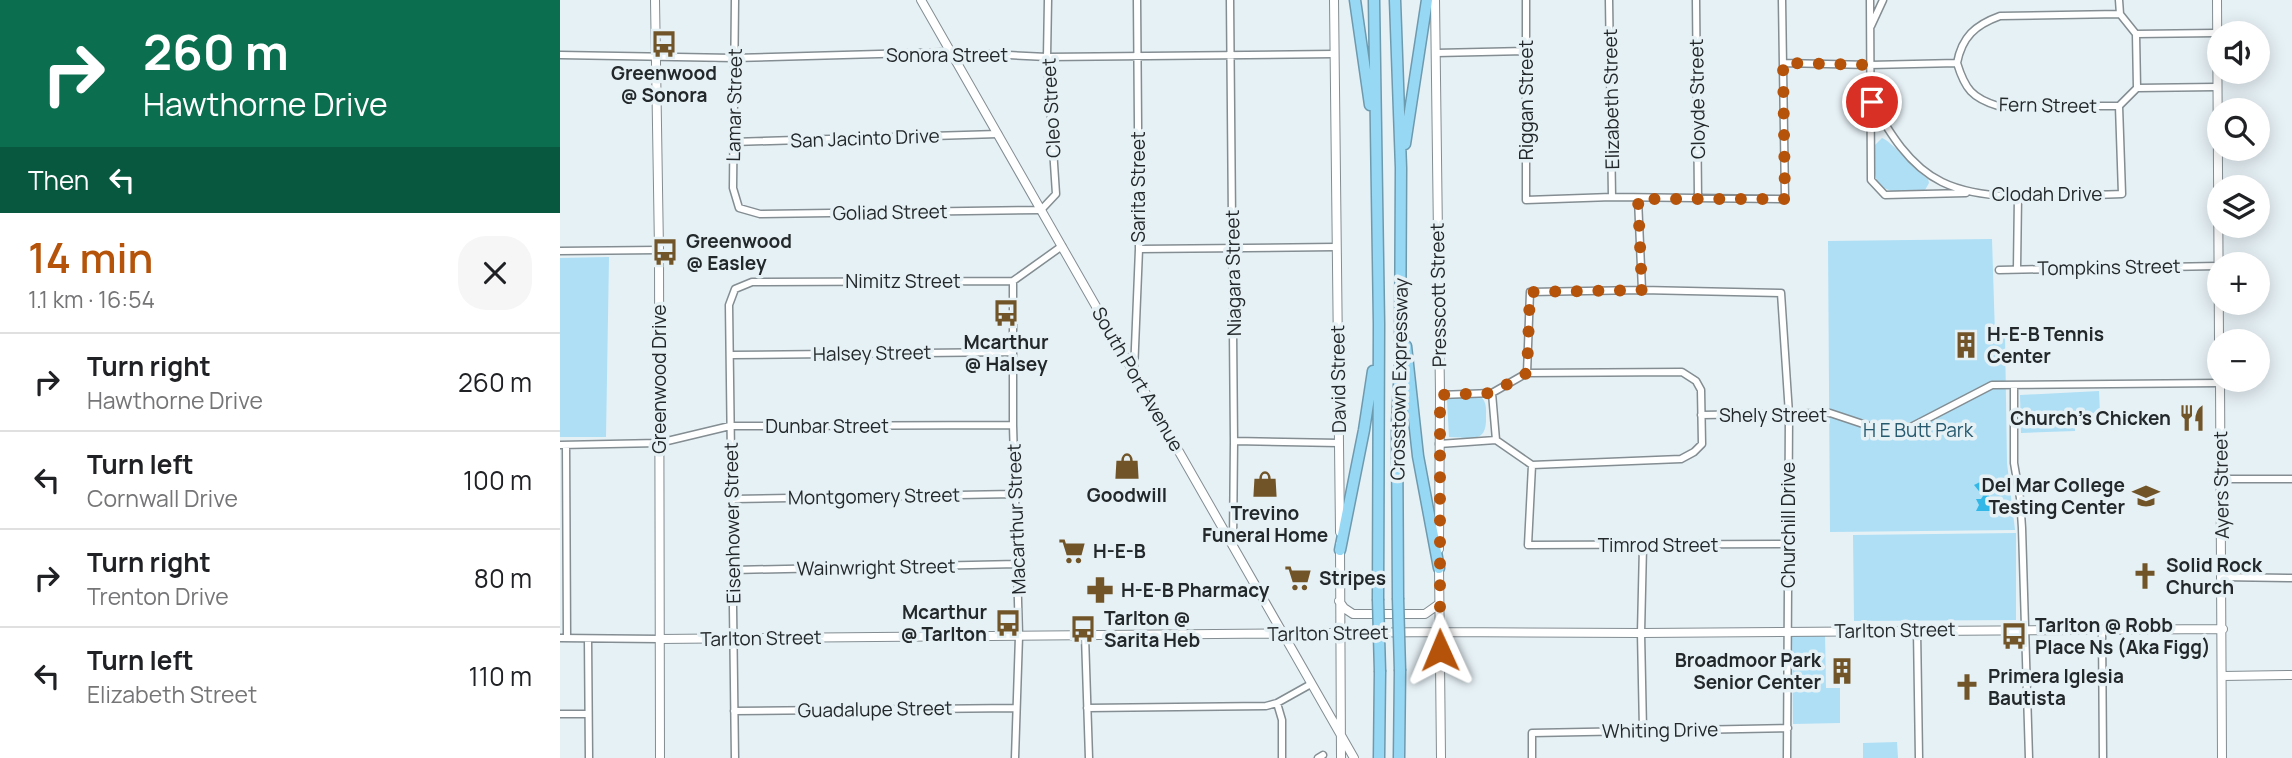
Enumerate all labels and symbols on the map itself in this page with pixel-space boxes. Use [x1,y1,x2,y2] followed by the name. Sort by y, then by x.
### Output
[1597,28,1625,170] street label: Elizabeth Street
[649,29,679,59] bus stop icon: Greenwood @ Sonora
[1683,39,1711,159] street label: Cloyde Street
[1513,40,1539,160] street label: Riggan Street
[886,42,1008,68] street label: Sonora Street
[720,48,748,162] street label: Lamar Street
[1035,57,1067,159] street label: Cleo Street
[611,60,717,108] place label: Greenwood @ Sonora
[1842,72,1902,132] pin
[1999,91,2097,119] street label: Fern Street
[790,122,940,154] street label: San Jacinto Drive
[1125,131,1151,243] street label: Sarita Street
[1992,181,2102,207] street label: Clodah Drive
[832,198,948,226] street label: Goliad Street
[1219,210,1247,336] street label: Niagara Street
[1424,223,1452,367] street label: Presscott Street
[686,228,792,276] place label: Greenwood @ Easley
[650,237,680,267] bus stop icon: Greenwood @ Easley
[2037,253,2181,281] street label: Tompkins Street
[845,268,961,294] street label: Nimitz Street
[1384,278,1414,480] street label: Crosstown Expressway
[991,298,1021,328] bus stop icon: Mcarthur @ Halsey
[1086,302,1190,456] street label: South Port Avenue
[646,304,672,454] street label: Greenwood Drive
[1987,321,2104,369] place label: H-E-B Tennis Center
[1324,325,1352,433] street label: David Street
[963,329,1049,377] place label: Mcarthur @ Halsey
[1951,330,1981,360] building icon: H-E-B Tennis Center
[813,339,931,367] street label: Halsey Street
[1719,402,1827,428] street label: Shely Street
[2177,403,2207,433] restaurant icon: Church's Chicken
[2010,405,2171,431] place label: Church's Chicken
[765,413,889,439] street label: Dunbar Street
[1863,417,1974,443] park label: H E Butt Park
[2207,431,2235,539] street label: Ayers Street
[718,442,746,604] street label: Eisenhower Street
[1000,443,1032,595] street label: Macarthur Street
[1112,451,1142,481] shop icon: Goodwill
[1775,462,1801,588] street label: Churchill Drive
[1250,469,1280,499] shop icon: Trevino Funeral Home
[1982,472,2125,520] place label: Del Mar College Testing Center
[2131,481,2161,511] school or university icon: Del Mar College Testing Center
[788,482,960,510] street label: Montgomery Street
[1087,482,1167,508] place label: Goodwill
[1202,500,1328,548] place label: Trevino Funeral Home
[1598,532,1718,558] street label: Timrod Street
[1057,536,1087,566] supermarket icon: H-E-B
[1093,538,1146,564] place label: H-E-B
[2166,552,2263,600] place label: Solid Rock Church
[796,553,956,581] street label: Wainwright Street
[2130,561,2160,591] church icon: Solid Rock Church
[1283,563,1313,593] supermarket icon: Stripes
[1319,565,1386,591] place label: Stripes
[1085,575,1115,605] pharmacy icon: H-E-B Pharmacy
[1121,577,1270,603] place label: H-E-B Pharmacy
[900,599,987,647] place label: Mcarthur @ Tarlton
[1104,605,1200,653] place label: Tarlton @ Sarita Heb
[993,608,1023,638] bus stop icon: Mcarthur @ Tarlton
[2035,612,2211,660] place label: Tarlton @ Robb Place Ns (Aka Figg)
[1403,613,1477,687] position arrow
[1068,614,1098,644] bus stop icon: Tarlton @ Sarita Heb
[1834,616,1956,644] street label: Tarlton Street
[1267,619,1389,647] street label: Tarlton Street
[1999,621,2029,651] bus stop icon: Tarlton @ Robb Place Ns (Aka Figg)
[700,624,822,652] street label: Tarlton Street
[1675,647,1822,695] place label: Broadmoor Park Senior Center
[1827,656,1857,686] building icon: Broadmoor Park Senior Center
[1988,663,2124,711] place label: Primera Iglesia Bautista
[1952,672,1982,702] church icon: Primera Iglesia Bautista
[797,695,953,723] street label: Guadalupe Street
[1602,716,1718,744] street label: Whiting Drive

